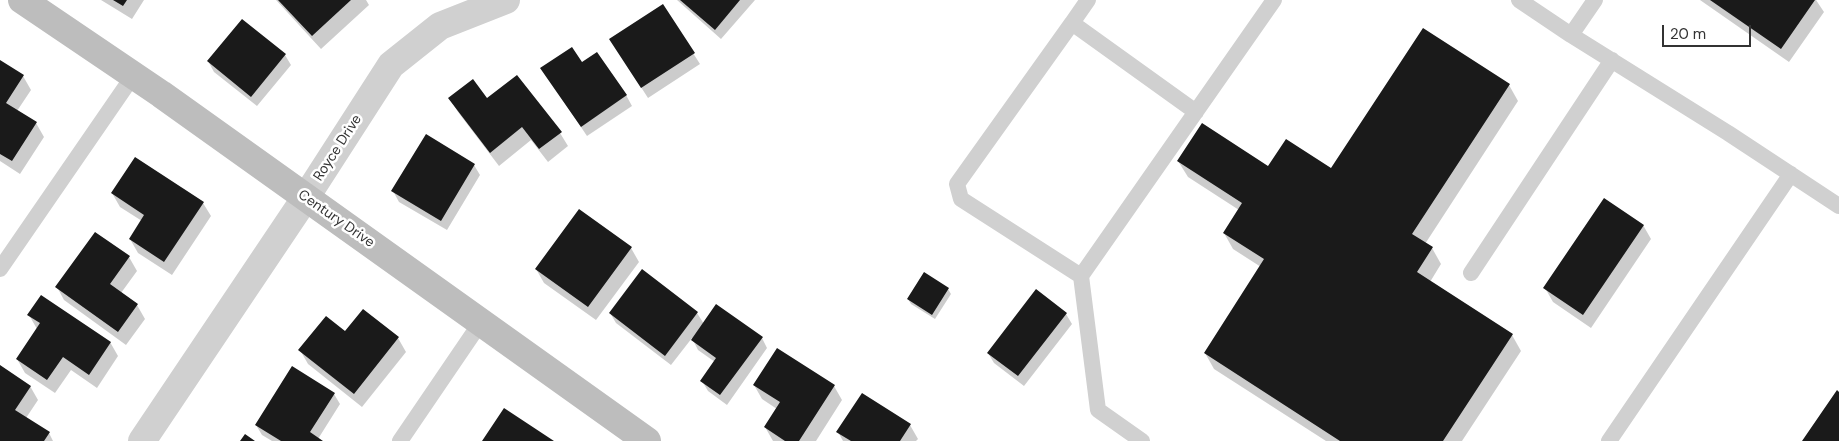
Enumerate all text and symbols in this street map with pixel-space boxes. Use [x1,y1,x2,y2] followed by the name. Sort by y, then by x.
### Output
[1664,15,1753,47] scale bar
[1670,24,1706,44] text: 20 m
[310,112,366,184] street label: Royce Drive
[295,186,377,252] street label: Century Drive

